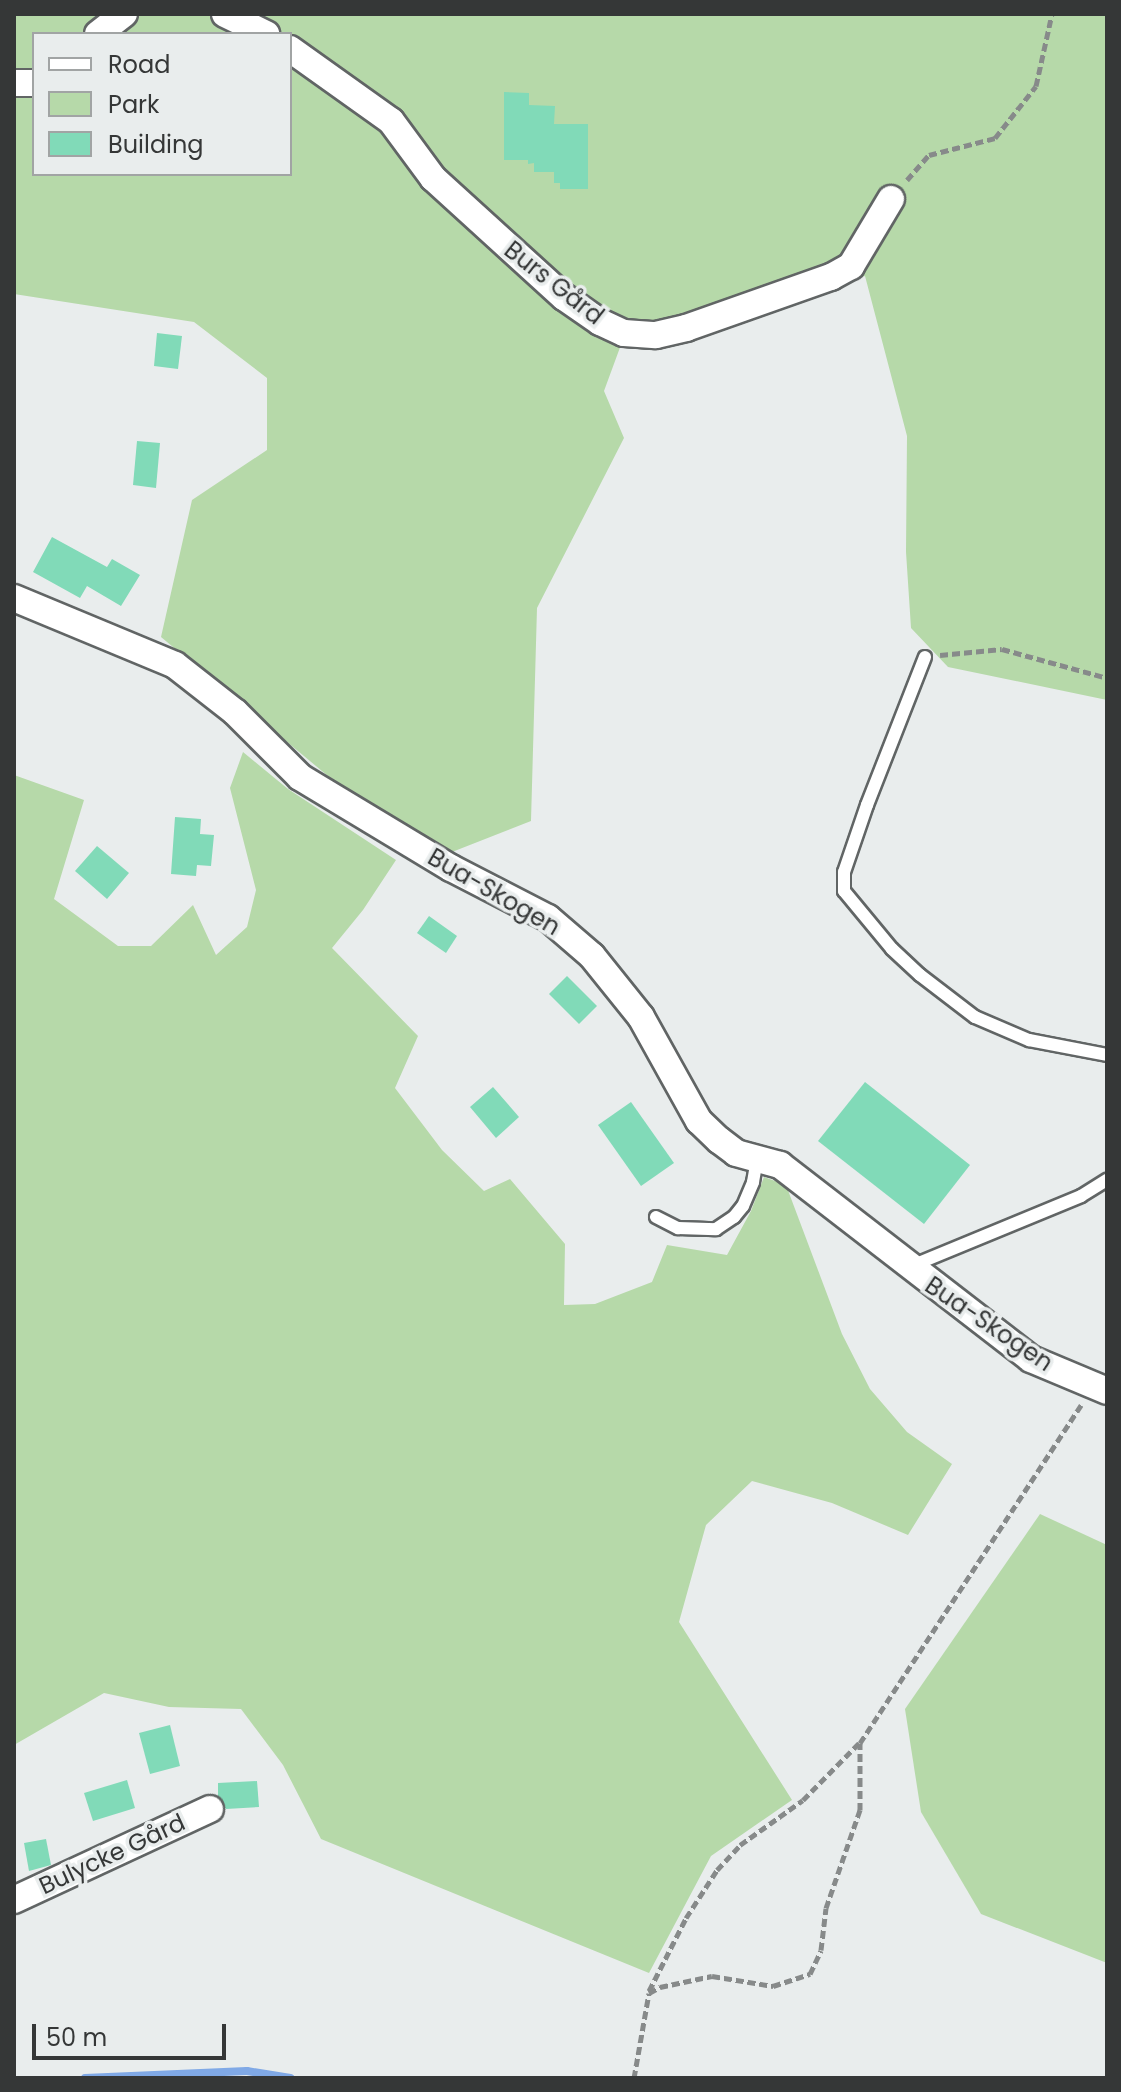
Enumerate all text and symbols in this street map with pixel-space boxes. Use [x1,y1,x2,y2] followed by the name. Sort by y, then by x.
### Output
[32,32,292,176] legend
[108,48,170,81] text: Road
[108,88,159,121] text: Park
[108,128,204,161] text: Building
[499,235,609,331] street label: Burs Gård
[423,843,565,941] street label: Bua-Skogen
[920,1271,1058,1377] street label: Bua-Skogen
[34,1808,190,1900] street label: Bulycke Gård
[36,2008,230,2058] scale bar
[46,2021,107,2054] text: 50 m

